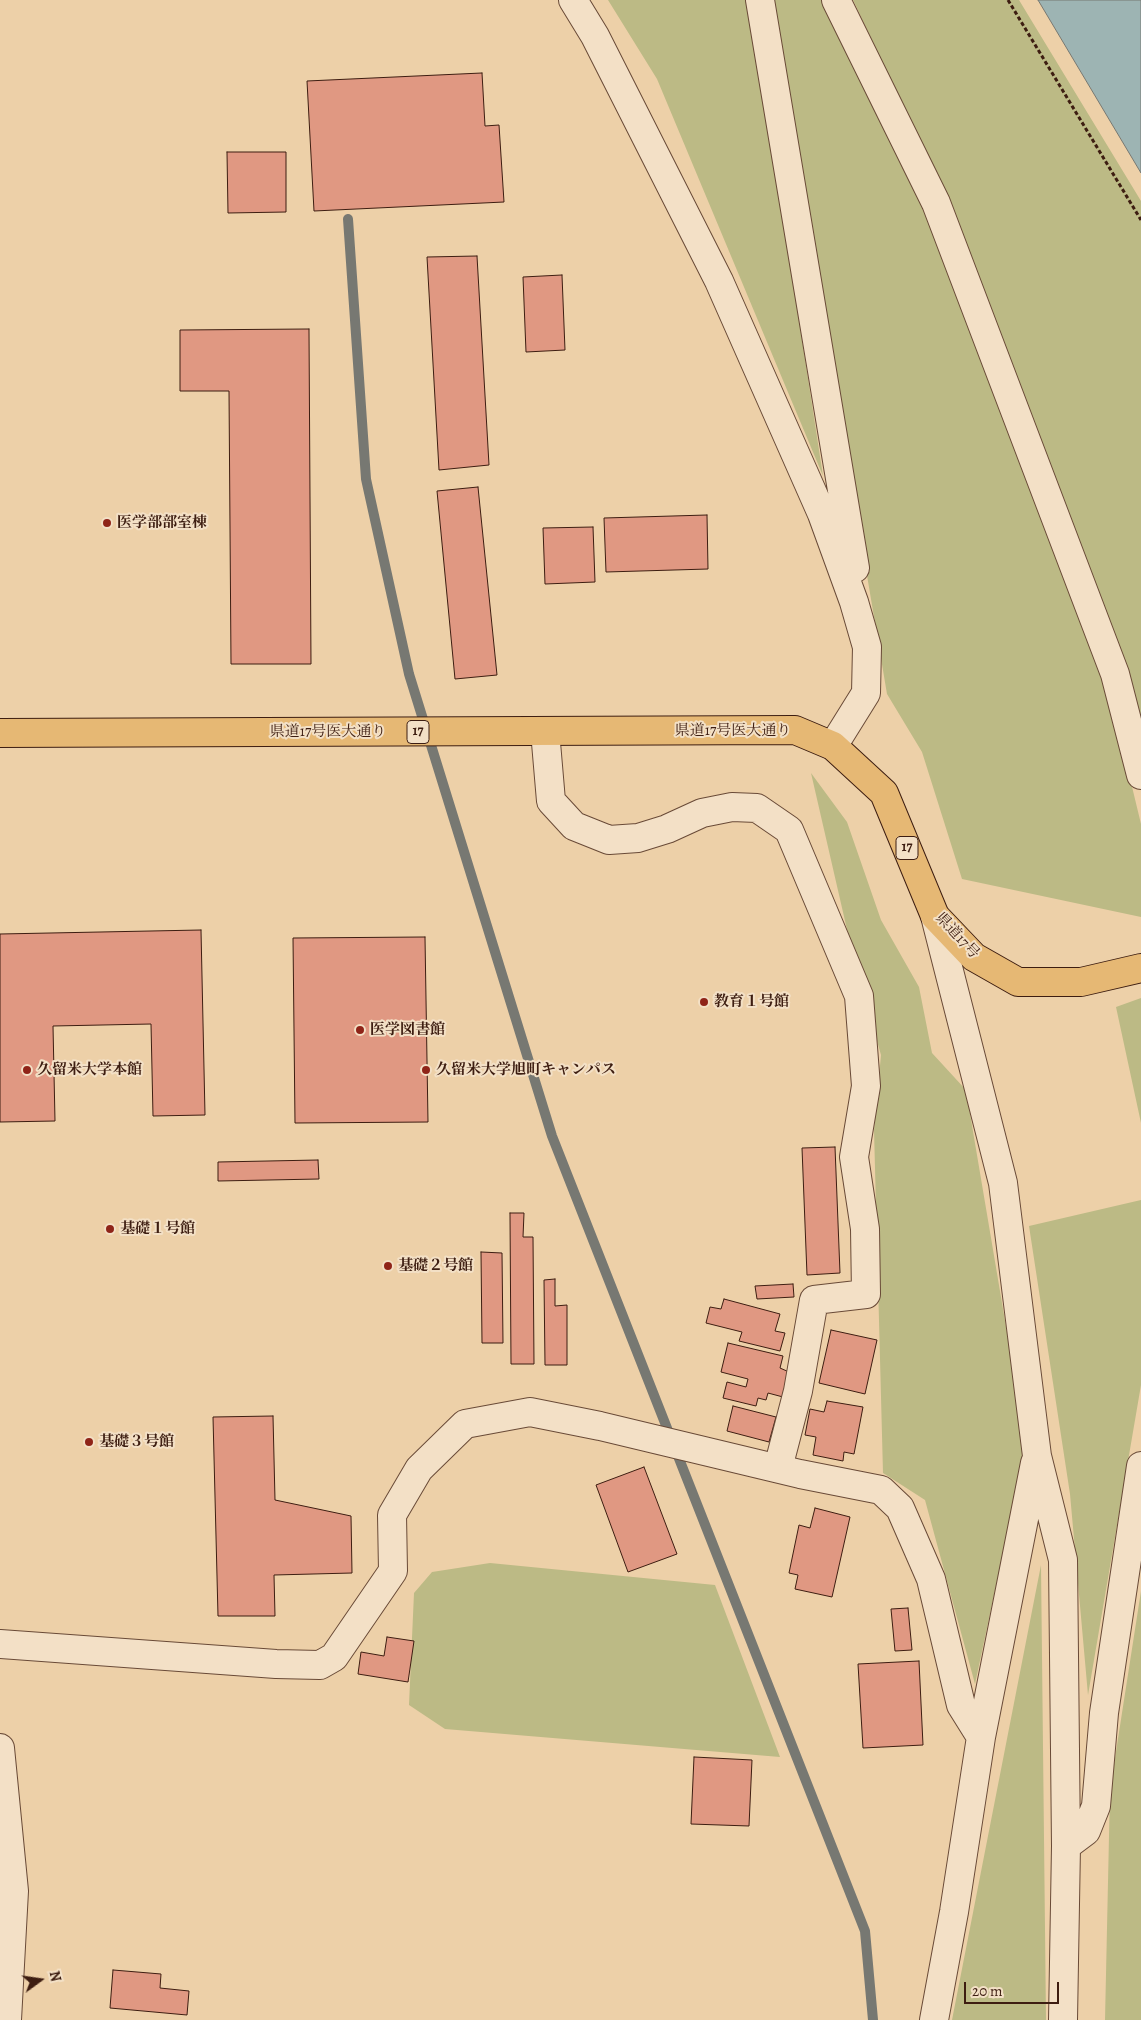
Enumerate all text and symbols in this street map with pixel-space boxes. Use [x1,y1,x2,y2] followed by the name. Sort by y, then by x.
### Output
[117,514,207,532] place label: 医学部部室棟
[101,517,113,529] marker: 医学部部室棟
[407,720,429,744] road number: 17
[675,722,791,740] street label: 県道17号医大通り
[270,723,386,741] street label: 県道17号医大通り
[896,836,918,860] road number: 17
[931,909,983,963] street label: 県道17号
[714,993,789,1011] place label: 教育１号館
[698,996,710,1008] marker: 教育１号館
[370,1021,445,1039] place label: 医学図書館
[354,1024,366,1036] marker: 医学図書館
[37,1061,142,1079] place label: 久留米大学本館
[436,1061,616,1079] place label: 久留米大学旭町キャンパス
[21,1064,33,1076] marker: 久留米大学本館
[420,1064,432,1076] marker: 久留米大学旭町キャンパス
[120,1220,195,1238] place label: 基礎１号館
[104,1223,116,1235] marker: 基礎１号館
[398,1257,473,1275] place label: 基礎２号館
[382,1260,394,1272] marker: 基礎２号館
[99,1433,174,1451] place label: 基礎３号館
[83,1436,95,1448] marker: 基礎３号館
[15,1955,65,2005] north arrow
[45,1969,65,1983] text: N
[966,1972,1061,2004] scale bar
[972,1981,1003,2001] text: 20 m

